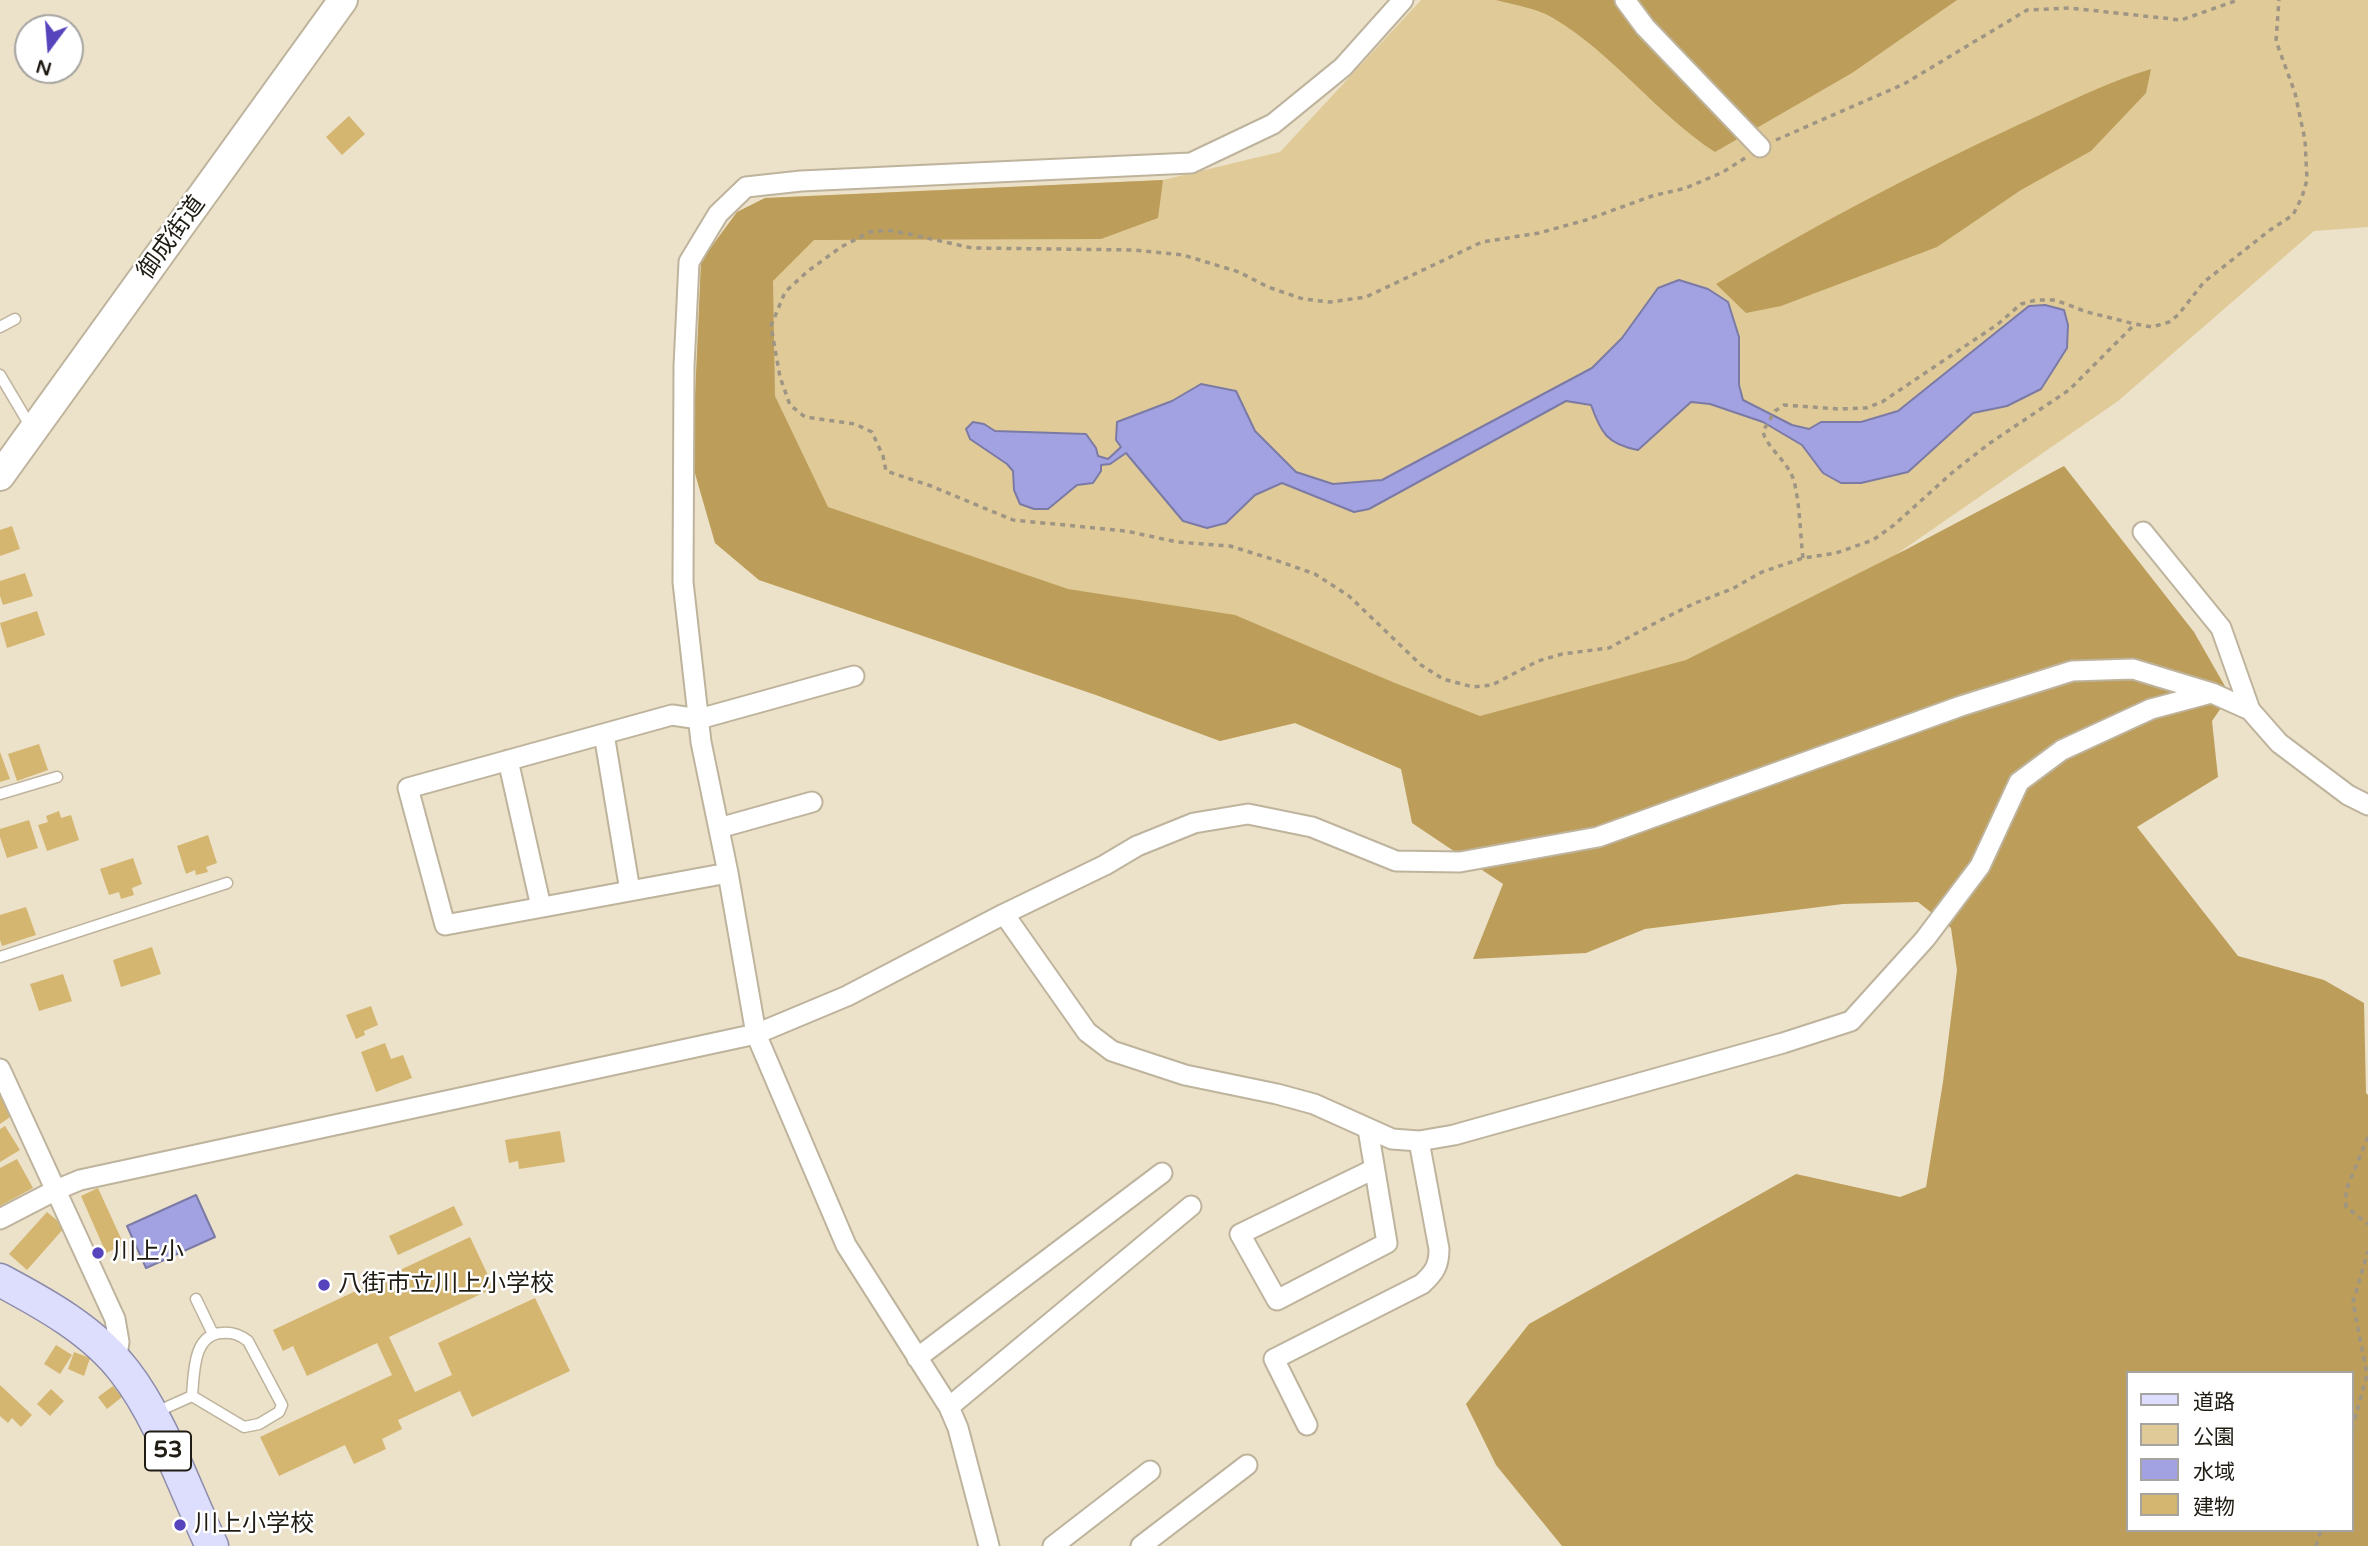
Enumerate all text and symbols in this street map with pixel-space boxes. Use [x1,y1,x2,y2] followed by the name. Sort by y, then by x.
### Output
[14,14,84,84] north arrow
[33,55,54,80] text: N
[132,191,212,285] street label: 御成街道
[112,1239,184,1267] place label: 川上小
[90,1245,106,1261] marker: 川上小
[338,1271,554,1299] place label: 八街市立川上小学校
[316,1277,332,1293] marker: 八街市立川上小学校
[2126,1371,2354,1532] legend
[2193,1390,2235,1415] text: 道路
[2193,1425,2235,1450] text: 公園
[145,1432,191,1470] road number: 53
[2193,1460,2235,1485] text: 水域
[2193,1495,2235,1520] text: 建物
[194,1511,314,1539] place label: 川上小学校
[172,1517,188,1533] marker: 川上小学校

